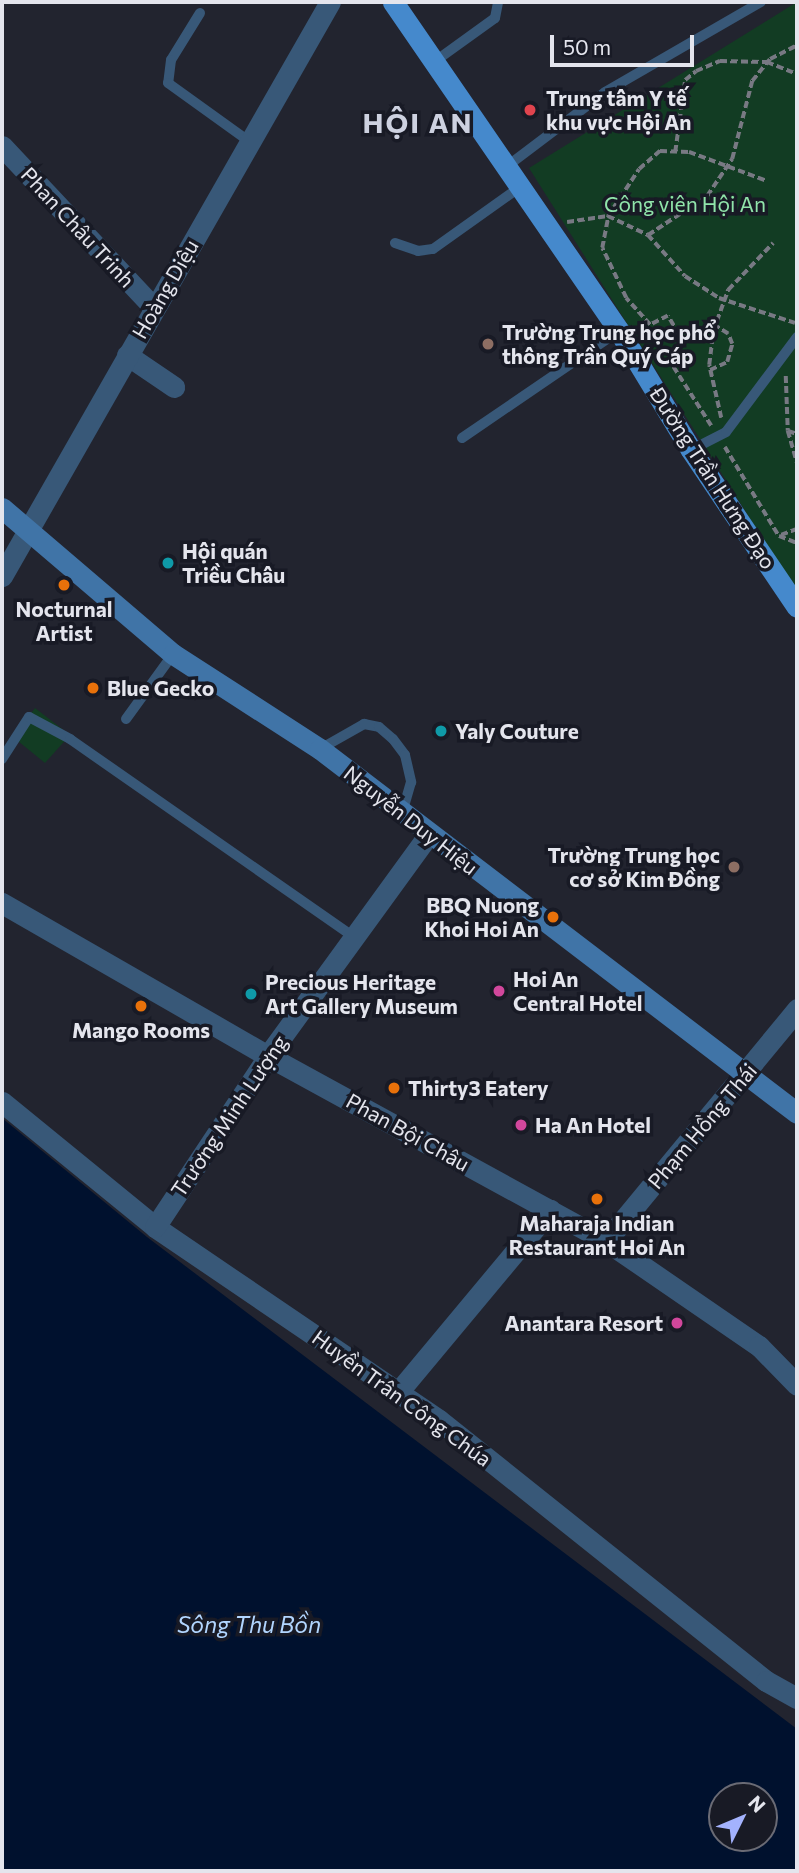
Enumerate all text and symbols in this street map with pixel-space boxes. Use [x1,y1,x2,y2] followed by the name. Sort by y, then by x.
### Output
[554,21,698,65] scale bar
[563,34,611,59] text: 50 m
[546,85,691,135] place label: Trung tâm Y tế khu vực Hội An
[520,100,540,120] marker: Trung tâm Y tế khu vực Hội An
[363,105,473,139] district label: HỘI AN
[16,162,140,292] street label: Phan Châu Trinh
[604,191,766,217] park label: Công viên Hội An
[127,235,203,343] street label: Hoàng Diệu
[502,319,716,369] place label: Trường Trung học phổ thông Trần Quý Cáp
[480,336,496,352] marker: Trường Trung học phổ thông Trần Quý Cáp
[645,382,781,574] street label: Đường Trần Hưng Đạo
[182,538,285,588] place label: Hội quán Triều Châu
[160,555,176,571] marker: Hội quán Triều Châu
[56,577,72,593] marker: Nocturnal Artist
[16,596,112,646] place label: Nocturnal Artist
[107,675,214,701] place label: Blue Gecko
[85,680,101,696] marker: Blue Gecko
[455,718,579,744] place label: Yaly Couture
[433,723,449,739] marker: Yaly Couture
[339,760,483,880] street label: Nguyễn Duy Hiệu
[548,842,720,892] place label: Trường Trung học cơ sở Kim Đồng
[726,859,742,875] marker: Trường Trung học cơ sở Kim Đồng
[424,892,539,942] place label: BBQ Nuong Khoi Hoi An
[545,909,561,925] marker: BBQ Nuong Khoi Hoi An
[513,966,642,1016] place label: Hoi An Central Hotel
[265,969,458,1019] place label: Precious Heritage Art Gallery Museum
[491,983,507,999] marker: Hoi An Central Hotel
[243,986,259,1002] marker: Precious Heritage Art Gallery Museum
[133,998,149,1014] marker: Mango Rooms
[72,1017,210,1043] place label: Mango Rooms
[166,1030,292,1202] street label: Trương Minh Lượng
[642,1058,762,1194] street label: Phạm Hồng Thái
[408,1075,548,1101] place label: Thirty3 Eatery
[386,1080,402,1096] marker: Thirty3 Eatery
[342,1088,474,1176] street label: Phan Bội Châu
[535,1112,651,1138] place label: Ha An Hotel
[513,1117,529,1133] marker: Ha An Hotel
[589,1191,605,1207] marker: Maharaja Indian Restaurant Hoi An
[509,1210,685,1260] place label: Maharaja Indian Restaurant Hoi An
[504,1310,663,1336] place label: Anantara Resort
[669,1315,685,1331] marker: Anantara Resort
[307,1324,497,1472] street label: Huyền Trân Công Chúa
[177,1610,321,1638] water label: Sông Thu Bồn
[708,1782,778,1852] north arrow
[744,1791,771,1817] text: N

